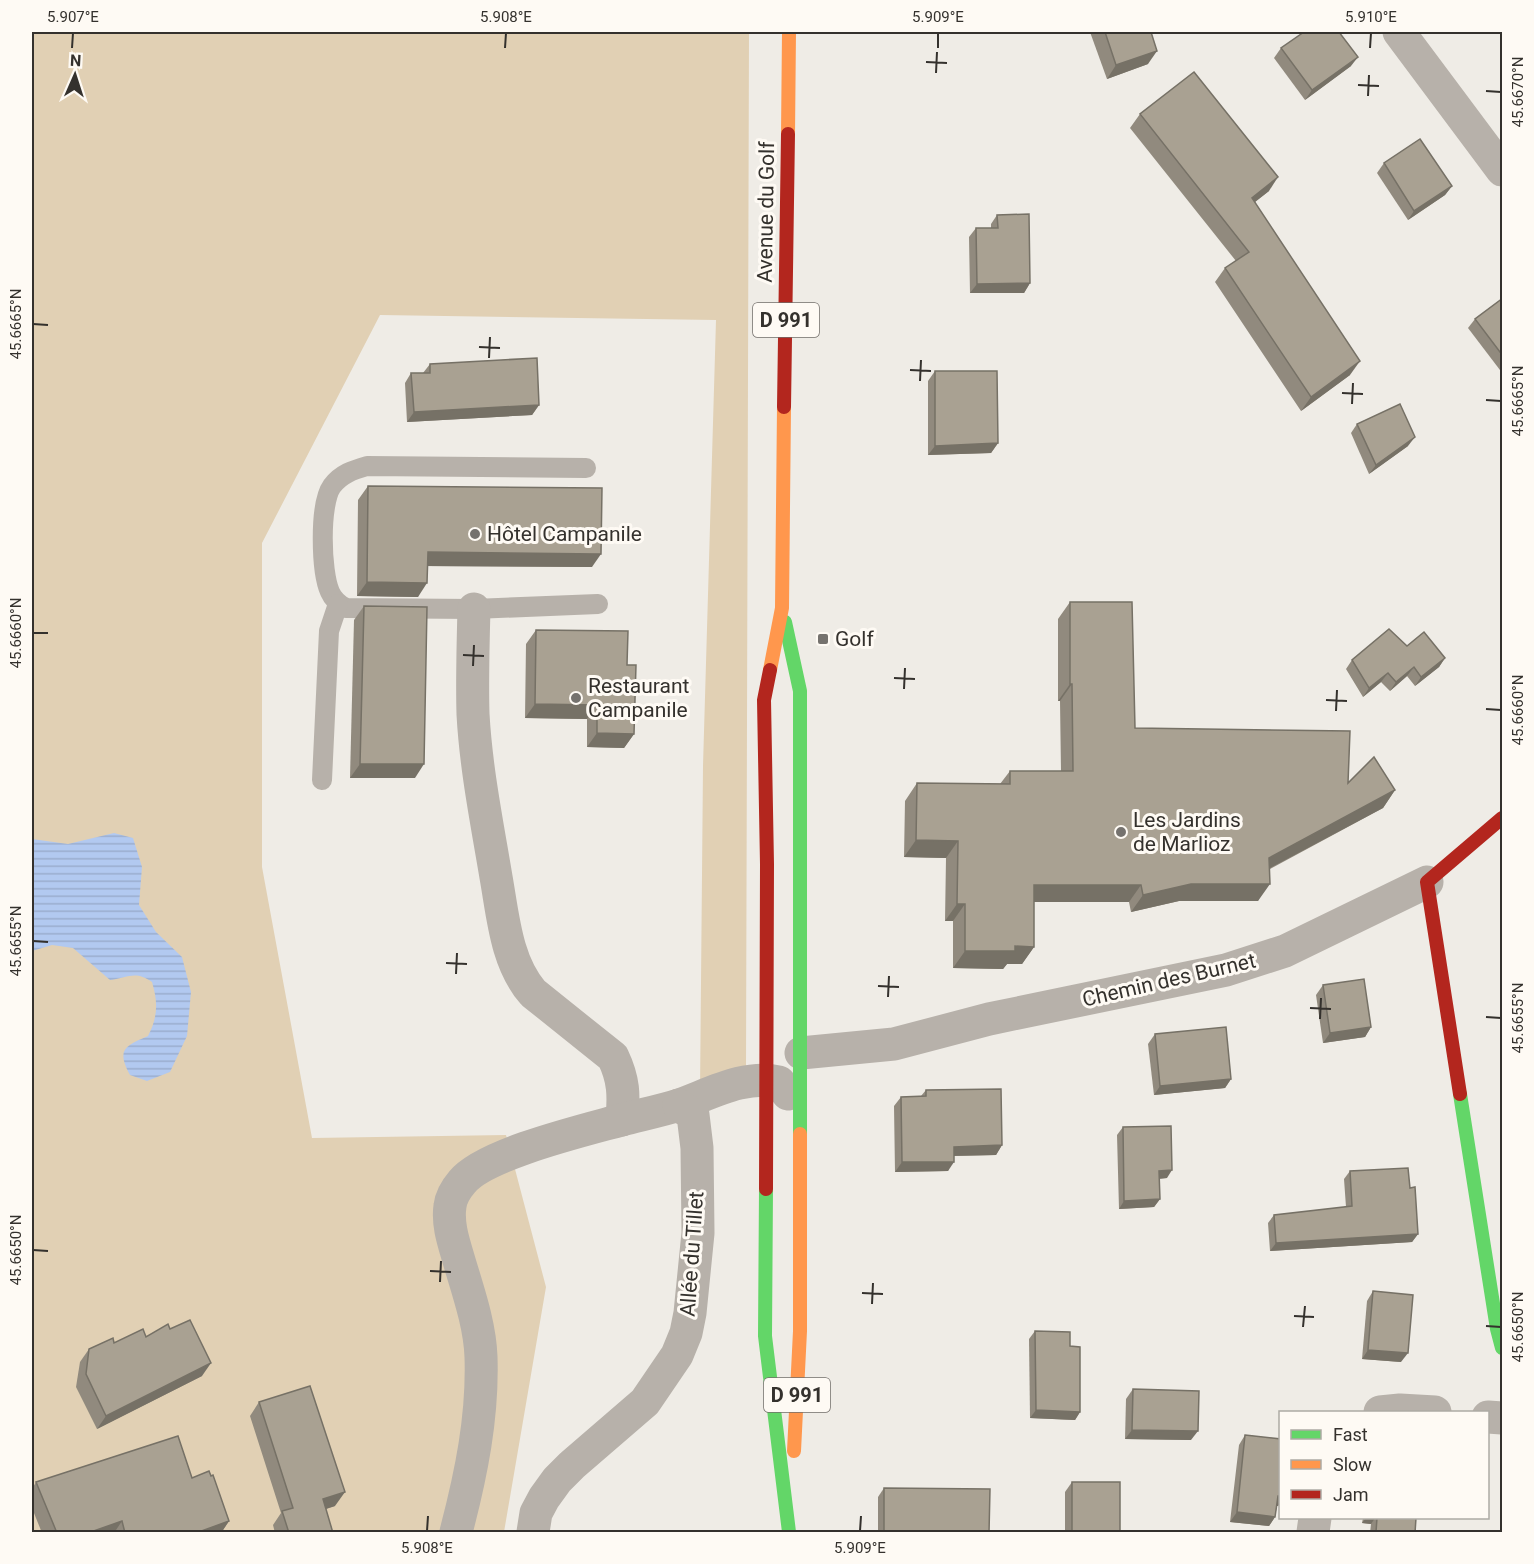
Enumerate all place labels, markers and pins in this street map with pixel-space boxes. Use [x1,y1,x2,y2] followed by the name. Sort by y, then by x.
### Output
[487,522,642,546] place label: Hôtel Campanile
[468,527,482,541] marker: Hôtel Campanile
[835,627,874,651] place label: Golf
[816,632,830,646] marker: Golf
[588,674,690,722] place label: Restaurant Campanile
[569,691,583,705] marker: Restaurant Campanile
[1133,808,1241,856] place label: Les Jardins de Marlioz
[1114,825,1128,839] marker: Les Jardins de Marlioz

